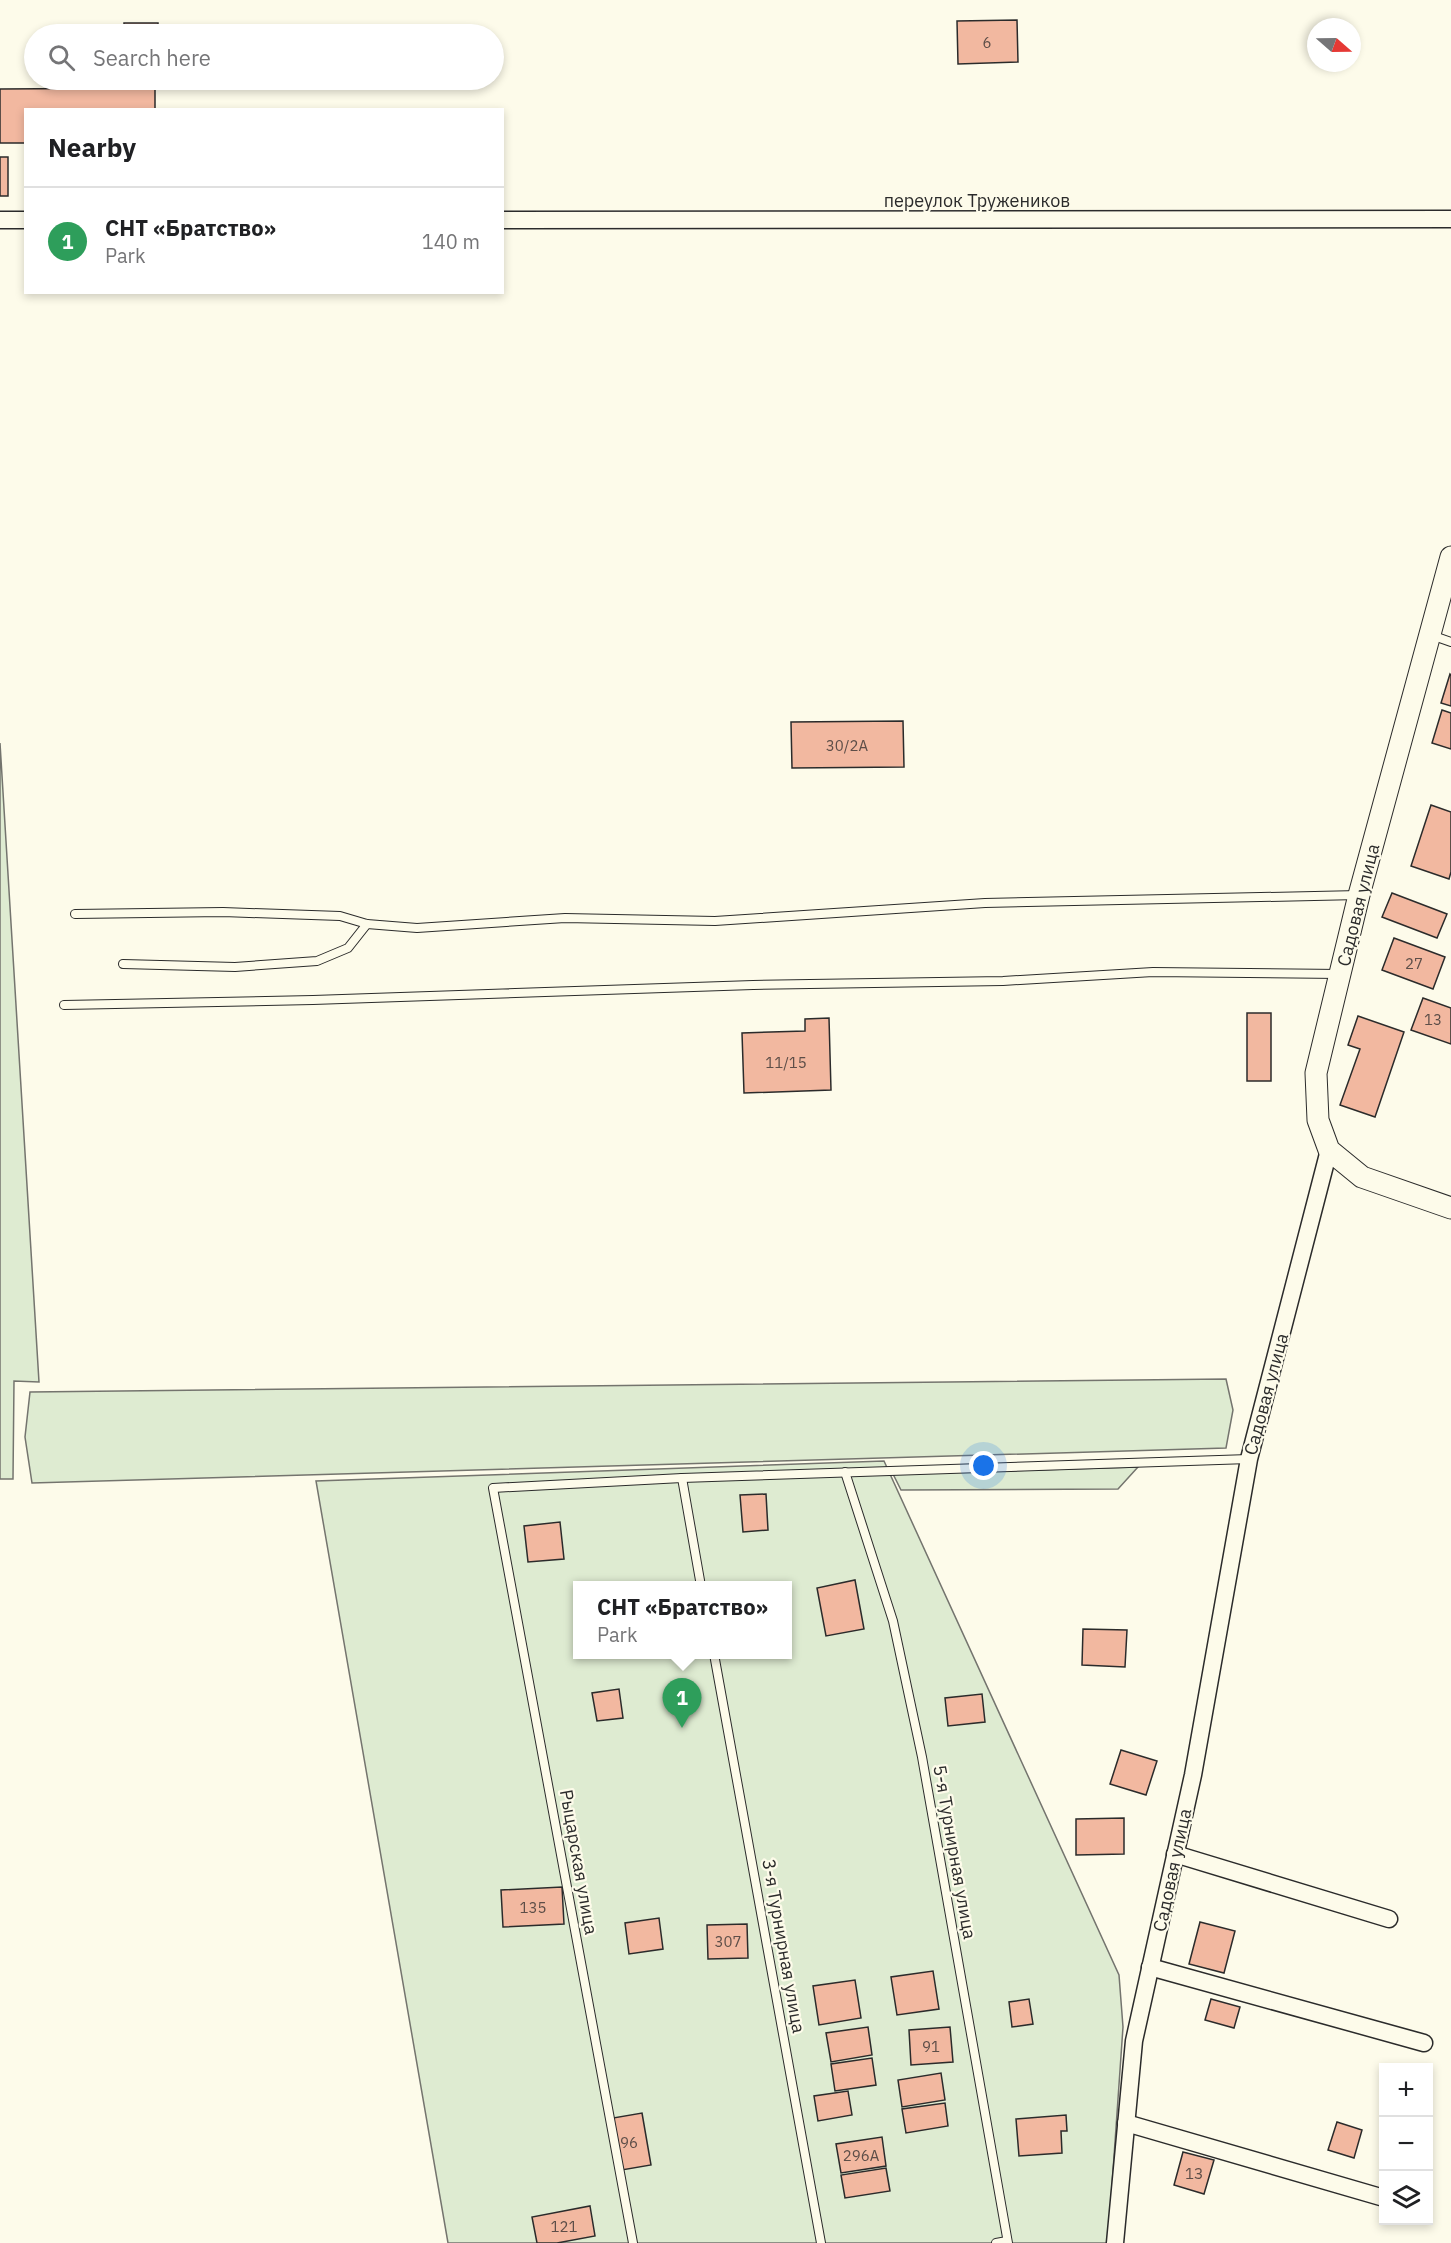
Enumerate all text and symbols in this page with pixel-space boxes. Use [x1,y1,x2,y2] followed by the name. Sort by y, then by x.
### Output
[1307,18,1361,72] north arrow
[24,24,504,90] search box
[982,33,992,52] house number: 6
[45,41,78,74] icon: search
[93,43,211,72] text: Search here
[48,130,136,164] text: Nearby
[884,189,1070,212] street label: переулок Тружеников
[105,213,276,242] text: СНТ «Братство»
[62,228,74,255] text: 1
[422,228,480,255] text: 140 m
[105,242,145,269] text: Park
[826,736,869,755] house number: 30/2А
[1332,841,1384,969] street label: Садовая улица
[1405,954,1423,973] house number: 27
[1424,1010,1442,1029] house number: 13
[765,1053,807,1072] house number: 11/15
[1239,1330,1293,1458] street label: Садовая улица
[969,1451,998,1480] your location
[573,1581,792,1659] popup
[597,1592,768,1621] text: СНТ «Братство»
[597,1621,638,1648] text: Park
[662,1678,702,1728] pin: 1
[928,1763,982,1941] street label: 5-я Турнирная улица
[555,1788,603,1937] street label: Рыцарская улица
[1148,1806,1196,1934] street label: Садовая улица
[757,1857,811,2035] street label: 3-я Турнирная улица
[519,1898,547,1917] house number: 135
[714,1932,742,1951] house number: 307
[922,2037,940,2056] house number: 91
[1379,2063,1433,2225] map controls
[1379,2063,1433,2117] button: +
[1379,2117,1433,2171] button: −
[620,2133,638,2152] house number: 96
[843,2146,880,2165] house number: 296А
[1185,2164,1203,2183] house number: 1З
[1379,2171,1433,2225] button: layers
[550,2217,578,2236] house number: 121

